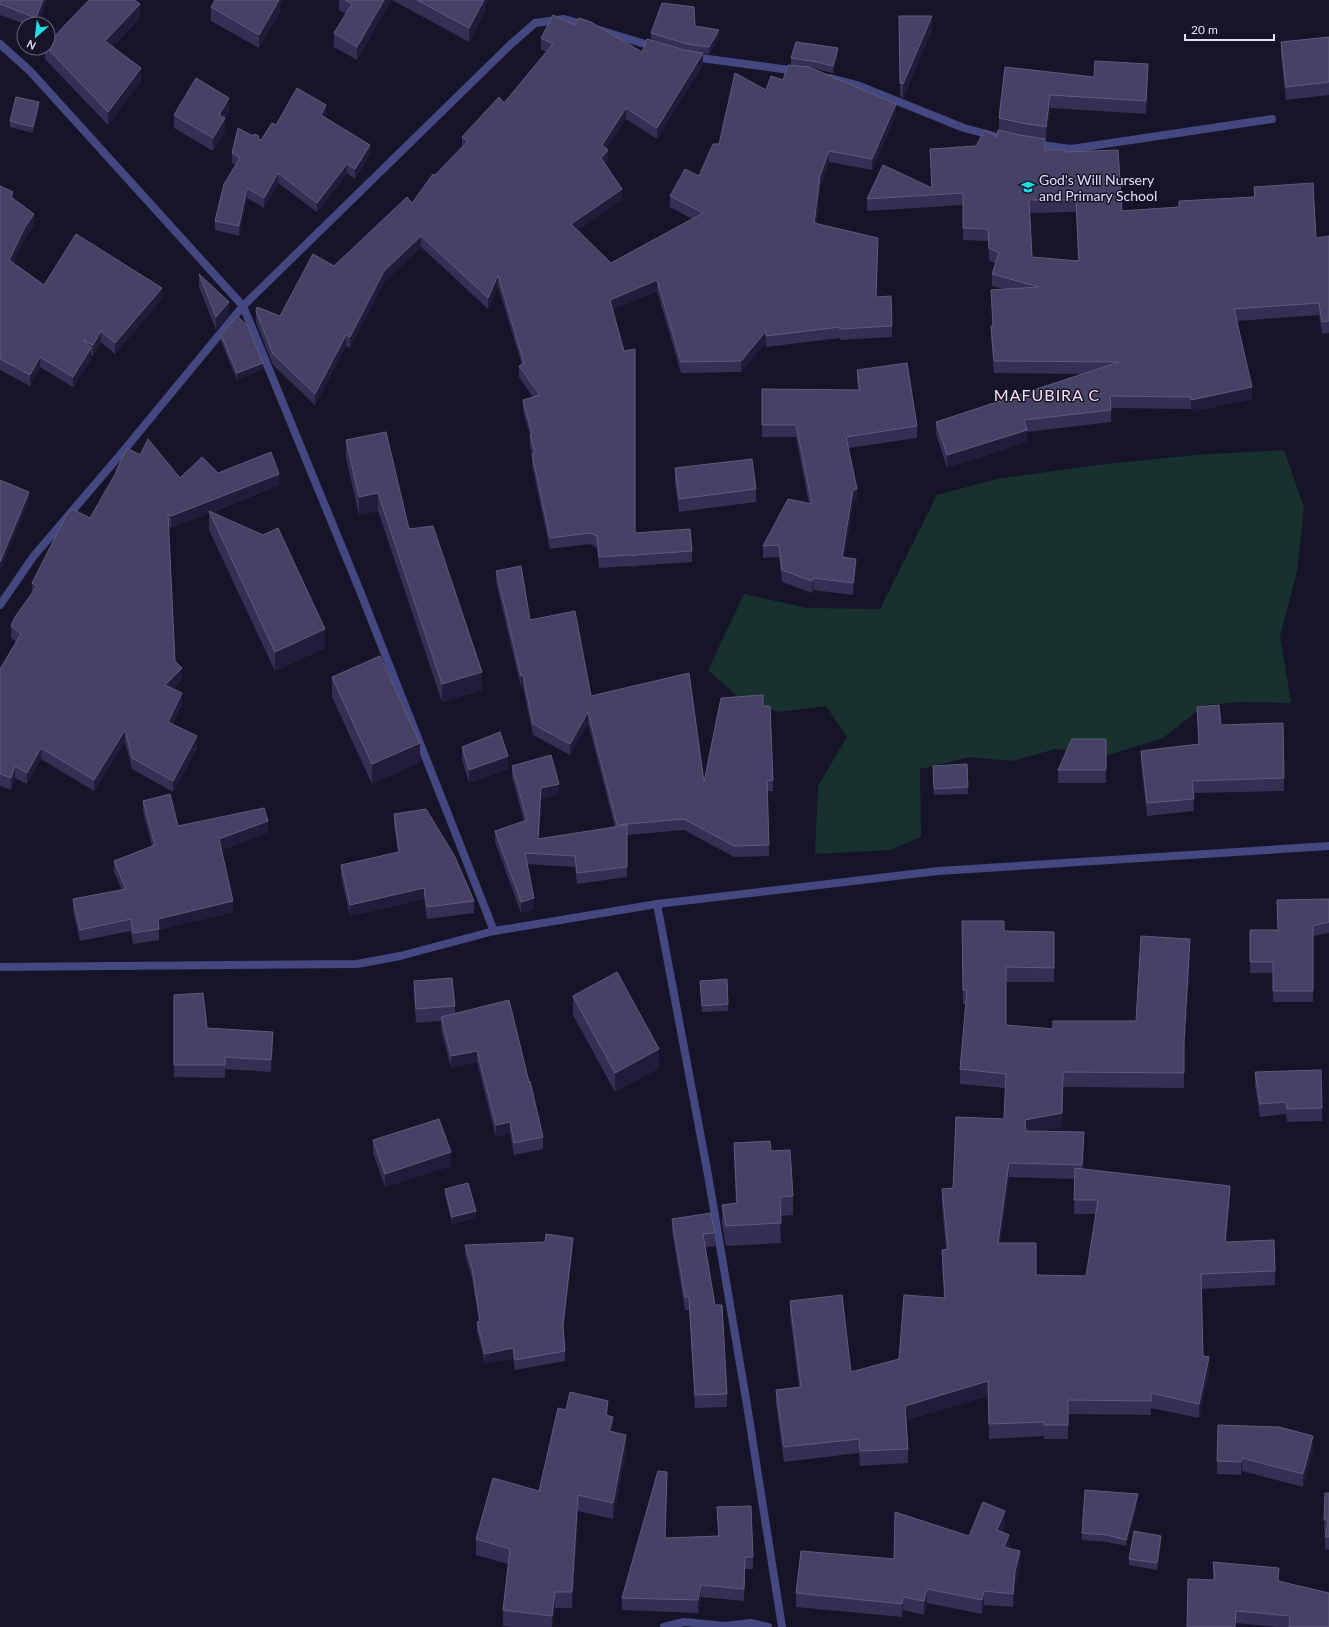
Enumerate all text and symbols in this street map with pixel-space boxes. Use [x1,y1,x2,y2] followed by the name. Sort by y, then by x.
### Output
[16,16,56,56] north arrow
[1185,16,1274,42] scale bar
[1191,22,1218,37] text: 20 m
[24,38,38,53] text: N
[1039,171,1157,204] place label: God's Will Nursery and Primary School
[1020,179,1036,195] school or university icon: God's Will Nursery and Primary School
[994,385,1100,404] district label: MAFUBIRA C

